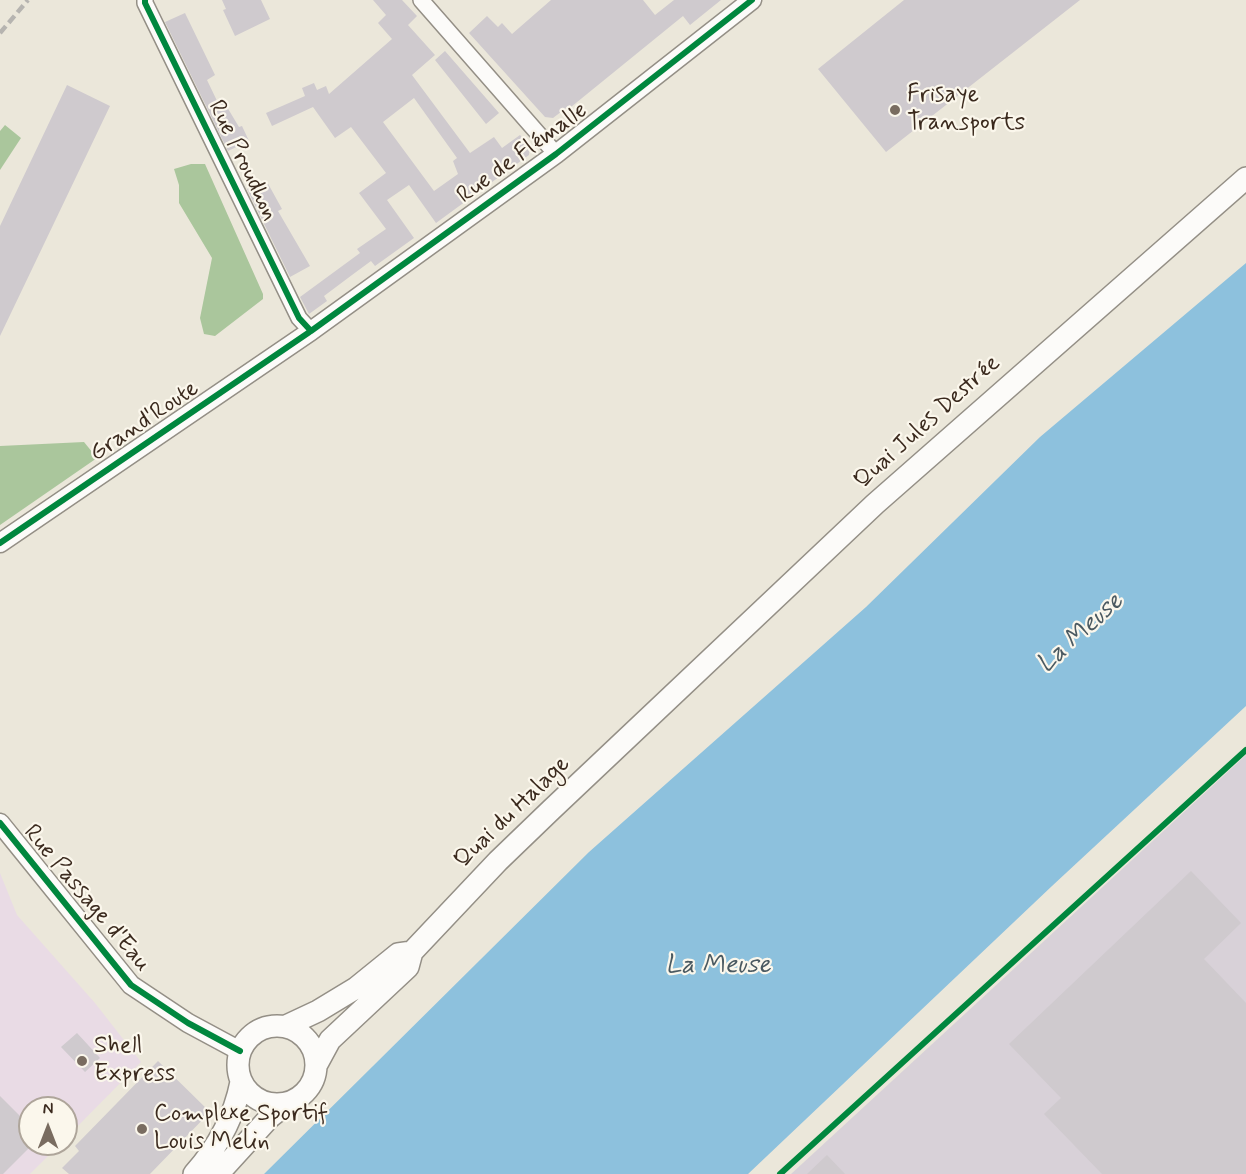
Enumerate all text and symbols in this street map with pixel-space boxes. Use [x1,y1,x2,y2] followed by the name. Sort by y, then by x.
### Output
[907,82,1025,138] place label: Frisaye Transports
[200,96,284,226] street label: Rue Proudhon
[452,97,594,211] street label: Rue de Flémalle
[888,103,902,117] marker: Frisaye Transports
[849,350,1007,496] street label: Quai Jules Destrée
[85,375,205,469] street label: Grand'Route
[1031,587,1131,681] water label: La Meuse
[449,751,577,875] street label: Quai du Halage
[16,820,156,978] street label: Rue Passage d'Eau
[665,951,771,983] water label: La Meuse
[94,1033,176,1089] place label: Shell Express
[75,1054,89,1068] marker: Shell Express
[18,1096,78,1156] north arrow
[43,1099,53,1120] text: N
[154,1101,328,1157] place label: Complexe Sportif Louis Melin
[135,1122,149,1136] marker: Complexe Sportif Louis Melin

